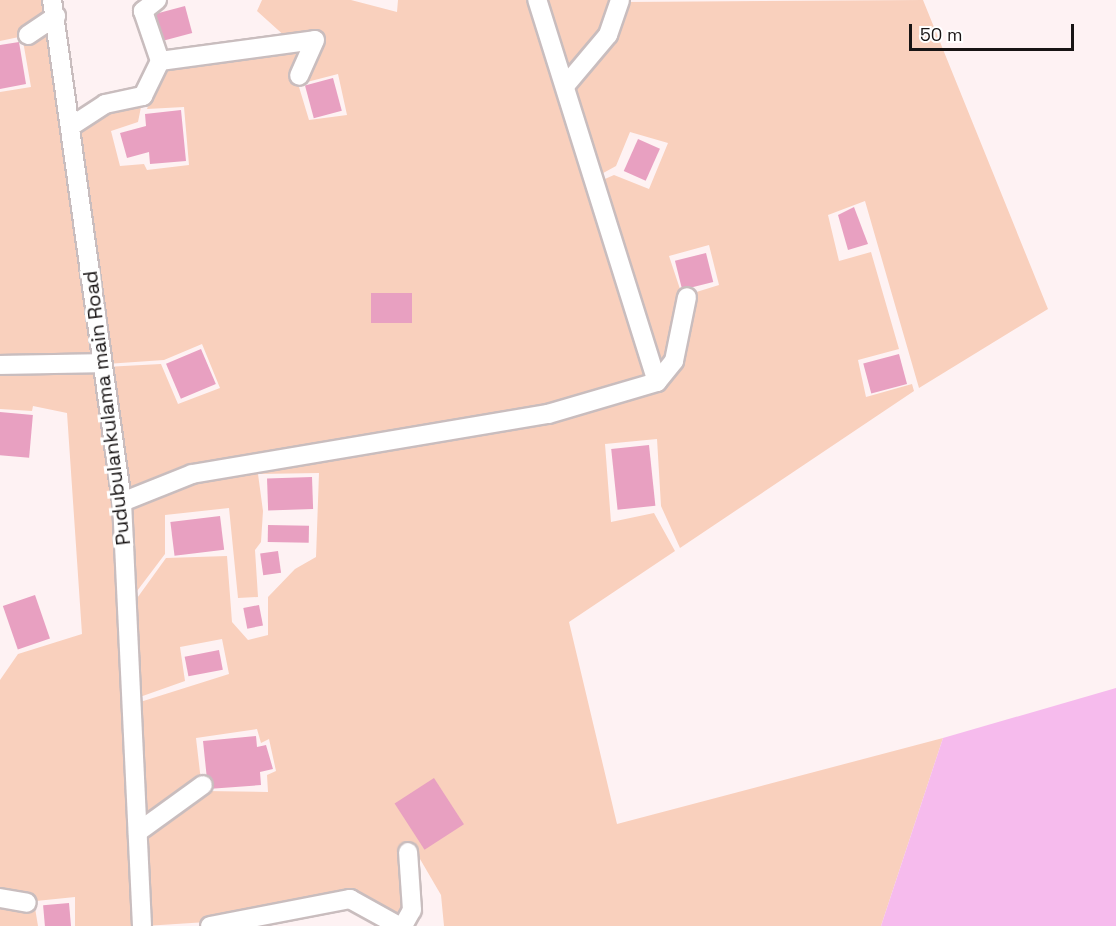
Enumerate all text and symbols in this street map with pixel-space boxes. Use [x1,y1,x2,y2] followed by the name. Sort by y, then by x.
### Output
[912,12,1077,50] scale bar
[920,23,962,46] text: 50 m
[78,269,136,547] street label: Pudubulankulama main Road

